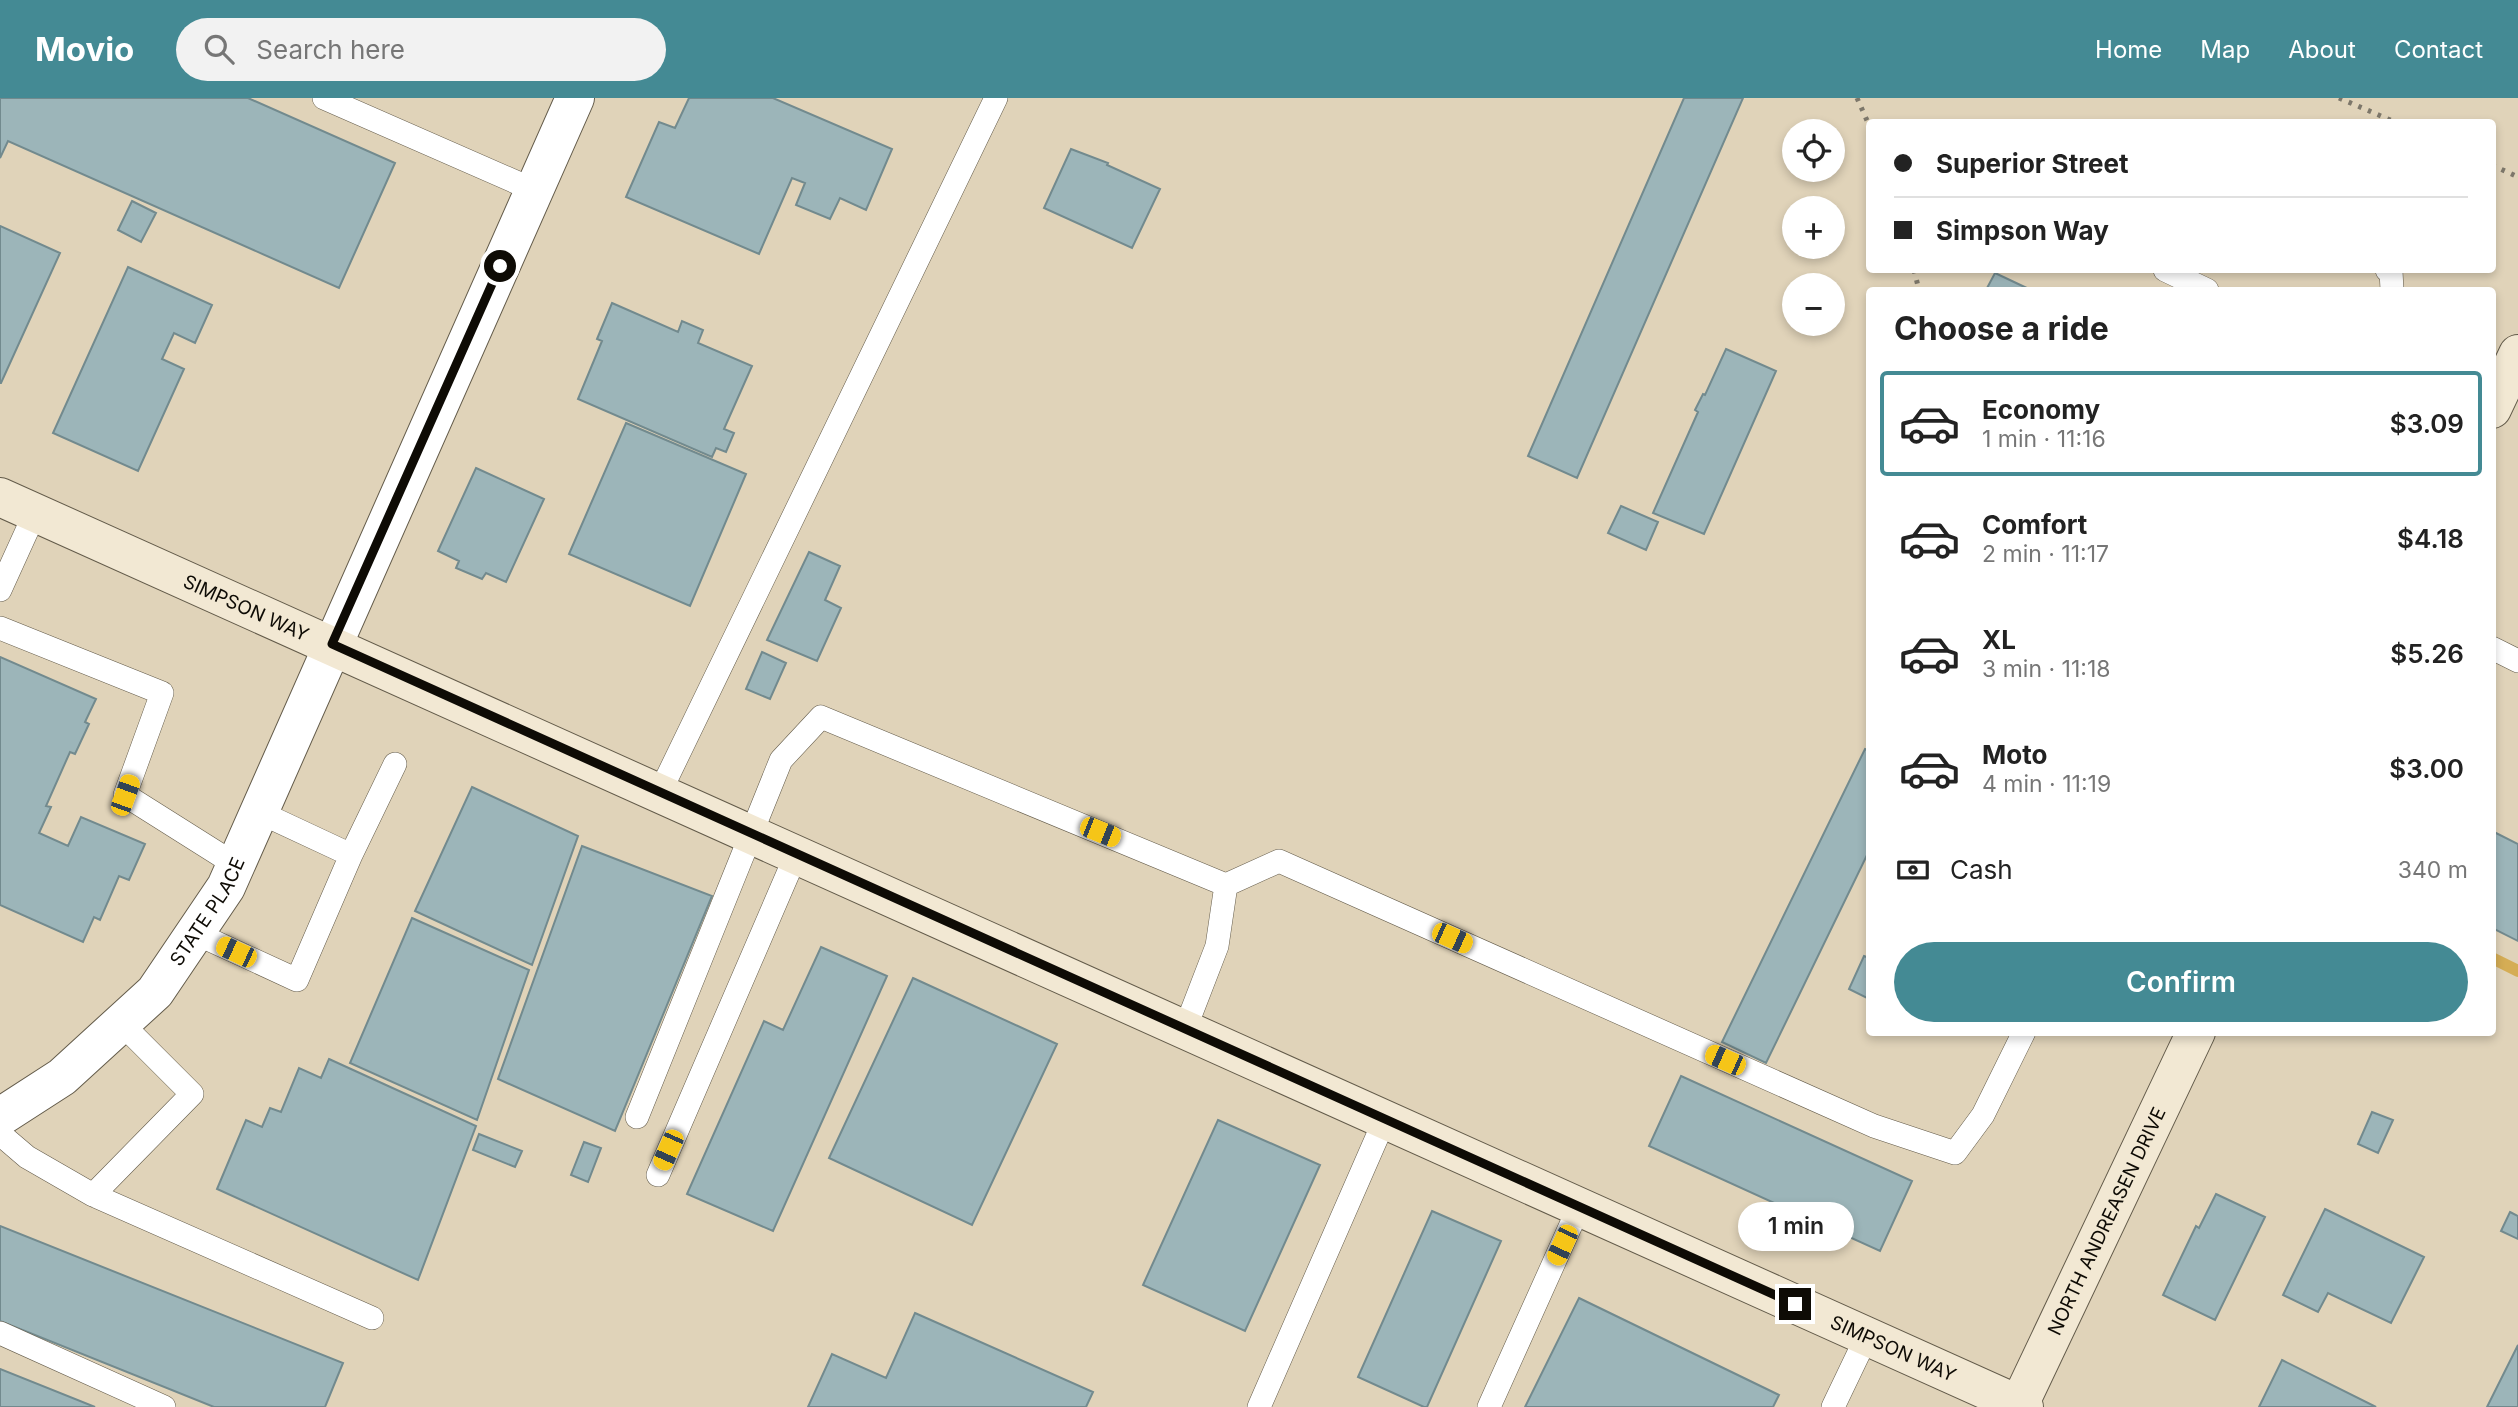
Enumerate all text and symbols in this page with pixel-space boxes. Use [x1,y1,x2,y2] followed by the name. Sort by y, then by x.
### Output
[176,18,666,81] search box
[35,29,134,69] text: Movio
[200,30,238,68] icon: search
[256,34,405,65] text: Search here
[2095,35,2162,64] text: Home
[2200,35,2250,64] text: Map
[2288,35,2356,64] text: About
[2394,35,2483,64] text: Contact
[1782,119,1845,336] map controls
[1782,119,1845,182] button: locate
[1936,148,2129,179] text: Superior Street
[1782,196,1845,259] button: +
[1936,215,2109,246] text: Simpson Way
[484,250,516,282] route start
[1782,273,1845,336] button: −
[1894,309,2109,348] text: Choose a ride
[1898,392,1961,455] icon: car
[1982,394,2100,425] text: Economy
[2390,408,2464,439] text: $3.09
[1982,425,2106,453] text: 1 min · 11:16
[1898,507,1961,570] icon: car
[1982,509,2087,540] text: Comfort
[2397,523,2464,554] text: $4.18
[1982,540,2109,568] text: 2 min · 11:17
[180,569,313,646] street label: SIMPSON WAY
[1898,622,1961,685] icon: car
[1982,624,2016,655] text: XL
[2390,638,2464,669] text: $5.26
[1982,655,2110,683] text: 3 min · 11:18
[1898,737,1961,800] icon: car
[1982,739,2047,770] text: Moto
[2389,753,2464,784] text: $3.00
[1982,770,2111,798] text: 4 min · 11:19
[108,772,143,818] car
[1077,814,1124,850] car
[1894,851,1932,889] icon: cash
[165,854,249,970] street label: STATE PLACE
[1950,854,2013,885] text: Cash
[2398,856,2468,884] text: 340 m
[1429,920,1476,956] car
[213,934,260,970] car
[1894,942,2468,1022] button: Confirm
[1702,1042,1749,1078] car
[2042,1103,2170,1339] street label: NORTH ANDREASEN DRIVE
[650,1127,687,1173] car
[1737,1202,1853,1252] callout: 1 min
[1768,1212,1824,1240] text: 1 min
[1544,1222,1581,1268] car
[1779,1288,1811,1320] route end
[1827,1310,1960,1387] street label: SIMPSON WAY

